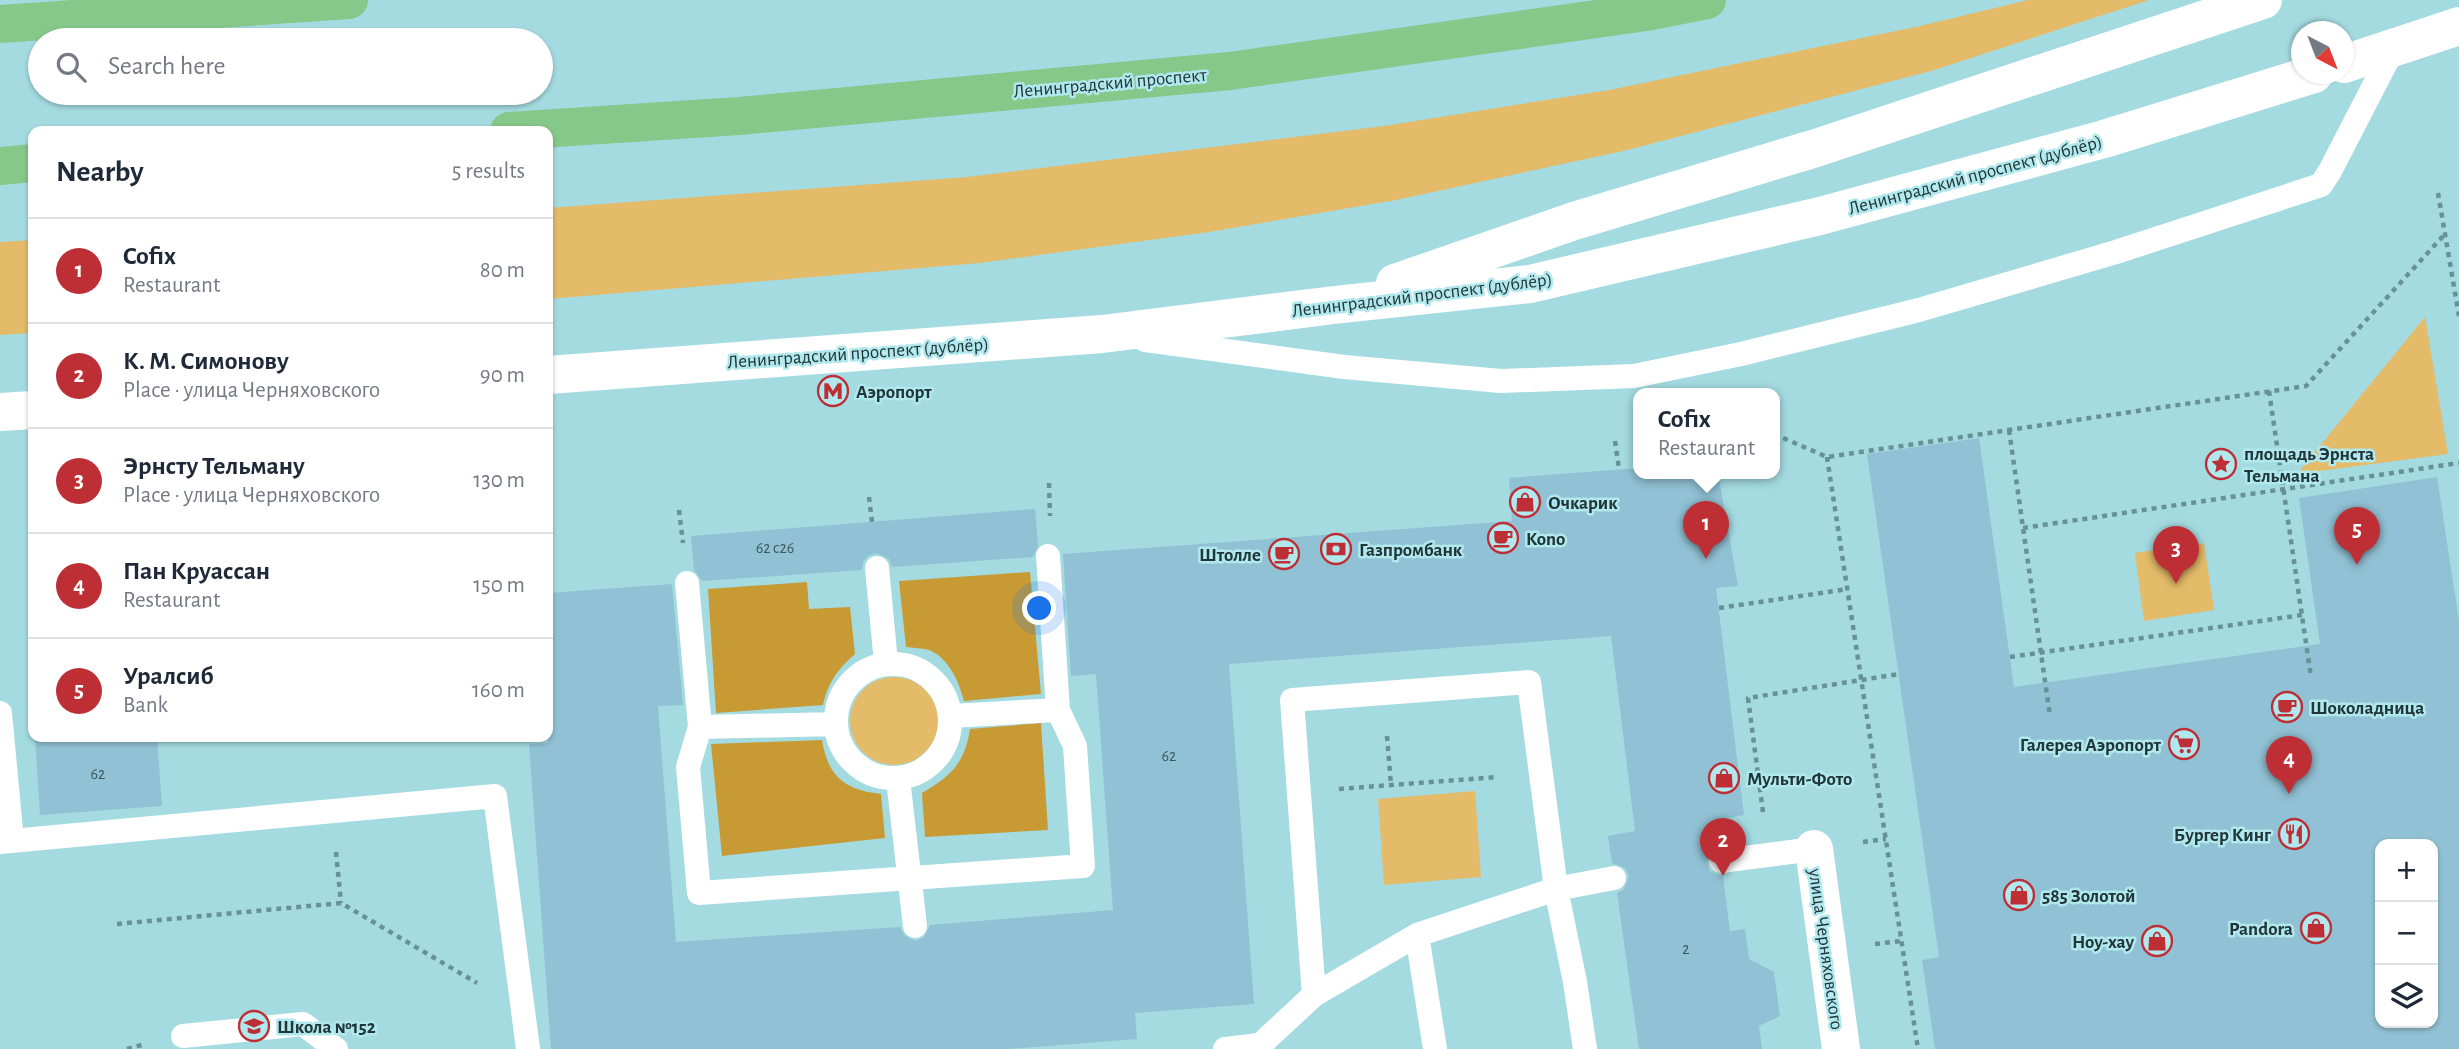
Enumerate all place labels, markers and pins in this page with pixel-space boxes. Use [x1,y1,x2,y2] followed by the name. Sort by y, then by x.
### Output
[816,374,850,408] metro station icon: Аэропорт
[856,383,932,402] place label: Аэропорт
[2244,445,2374,486] place label: площадь Эрнста Тельмана
[2204,447,2238,481] place icon: площадь Эрнста Тельмана
[1508,485,1542,519] shop icon: Очкарик
[1548,494,1618,513] place label: Очкарик
[1683,501,1729,559] pin: 1
[2334,507,2380,565] pin: 5
[1486,521,1520,555] cafe icon: Kono
[2153,526,2199,584] pin: 3
[1526,530,1565,549] place label: Kono
[1319,532,1353,566] bank icon: Газпромбанк
[1267,537,1301,571] cafe icon: Штолле
[1359,541,1463,560] place label: Газпромбанк
[1199,546,1261,565] place label: Штолле
[2270,690,2304,724] cafe icon: Шоколадница
[2310,699,2424,718] place label: Шоколадница
[2167,727,2201,761] supermarket icon: Галерея Аэропорт
[2020,736,2162,755] place label: Галерея Аэропорт
[2266,736,2312,794] pin: 4
[1707,761,1741,795] shop icon: Мульти-Фото
[1747,770,1852,789] place label: Мульти-Фото
[2277,817,2311,851] restaurant icon: Бургер Кинг
[1700,818,1746,876] pin: 2
[2174,826,2272,845] place label: Бургер Кинг
[2002,878,2036,912] shop icon: 585 Золотой
[2042,887,2136,906] place label: 585 Золотой
[2299,911,2333,945] shop icon: Pandora
[2229,920,2293,939] place label: Pandora
[2140,924,2174,958] shop icon: Ноу-хау
[2072,933,2134,952] place label: Ноу-хау
[237,1009,271,1043] school or university icon: Школа №152
[277,1018,376,1037] place label: Школа №152

